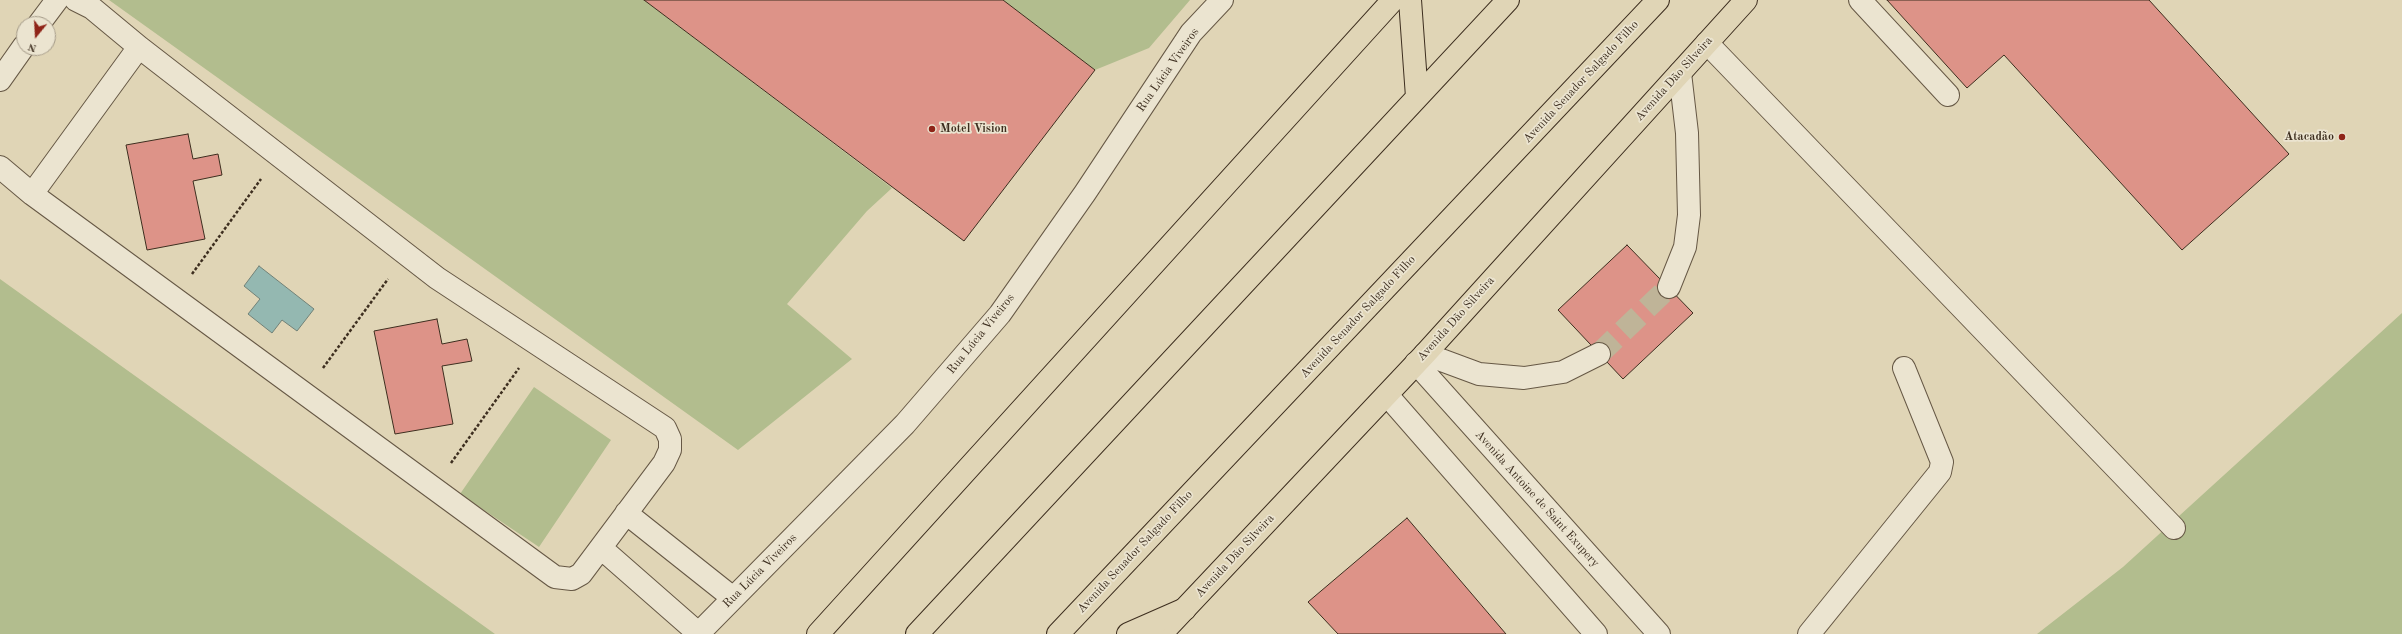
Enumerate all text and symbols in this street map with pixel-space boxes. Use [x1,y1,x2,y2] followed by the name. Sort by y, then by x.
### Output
[16,16,56,56] north arrow
[1520,18,1642,146] street label: Avenida Senador Salgado Filho
[1134,25,1202,115] street label: Rua Lúcia Viveiros
[1632,34,1716,124] street label: Avenida Dão Silveira
[27,40,38,53] text: N
[940,122,1007,136] place label: Motel Vision
[927,124,937,134] marker: Motel Vision
[2284,130,2334,144] place label: Atacadão
[2337,132,2347,142] marker: Atacadão
[1297,253,1419,381] street label: Avenida Senador Salgado Filho
[1414,274,1498,364] street label: Avenida Dão Silveira
[944,291,1018,377] street label: Rua Lúcia Viveiros
[1472,428,1602,570] street label: Avenida Antoine de Saint Exupery
[1074,488,1196,616] street label: Avenida Senador Salgado Filho
[1193,511,1277,601] street label: Avenida Dão Silveira
[720,531,800,611] street label: Rua Lúcia Viveiros

